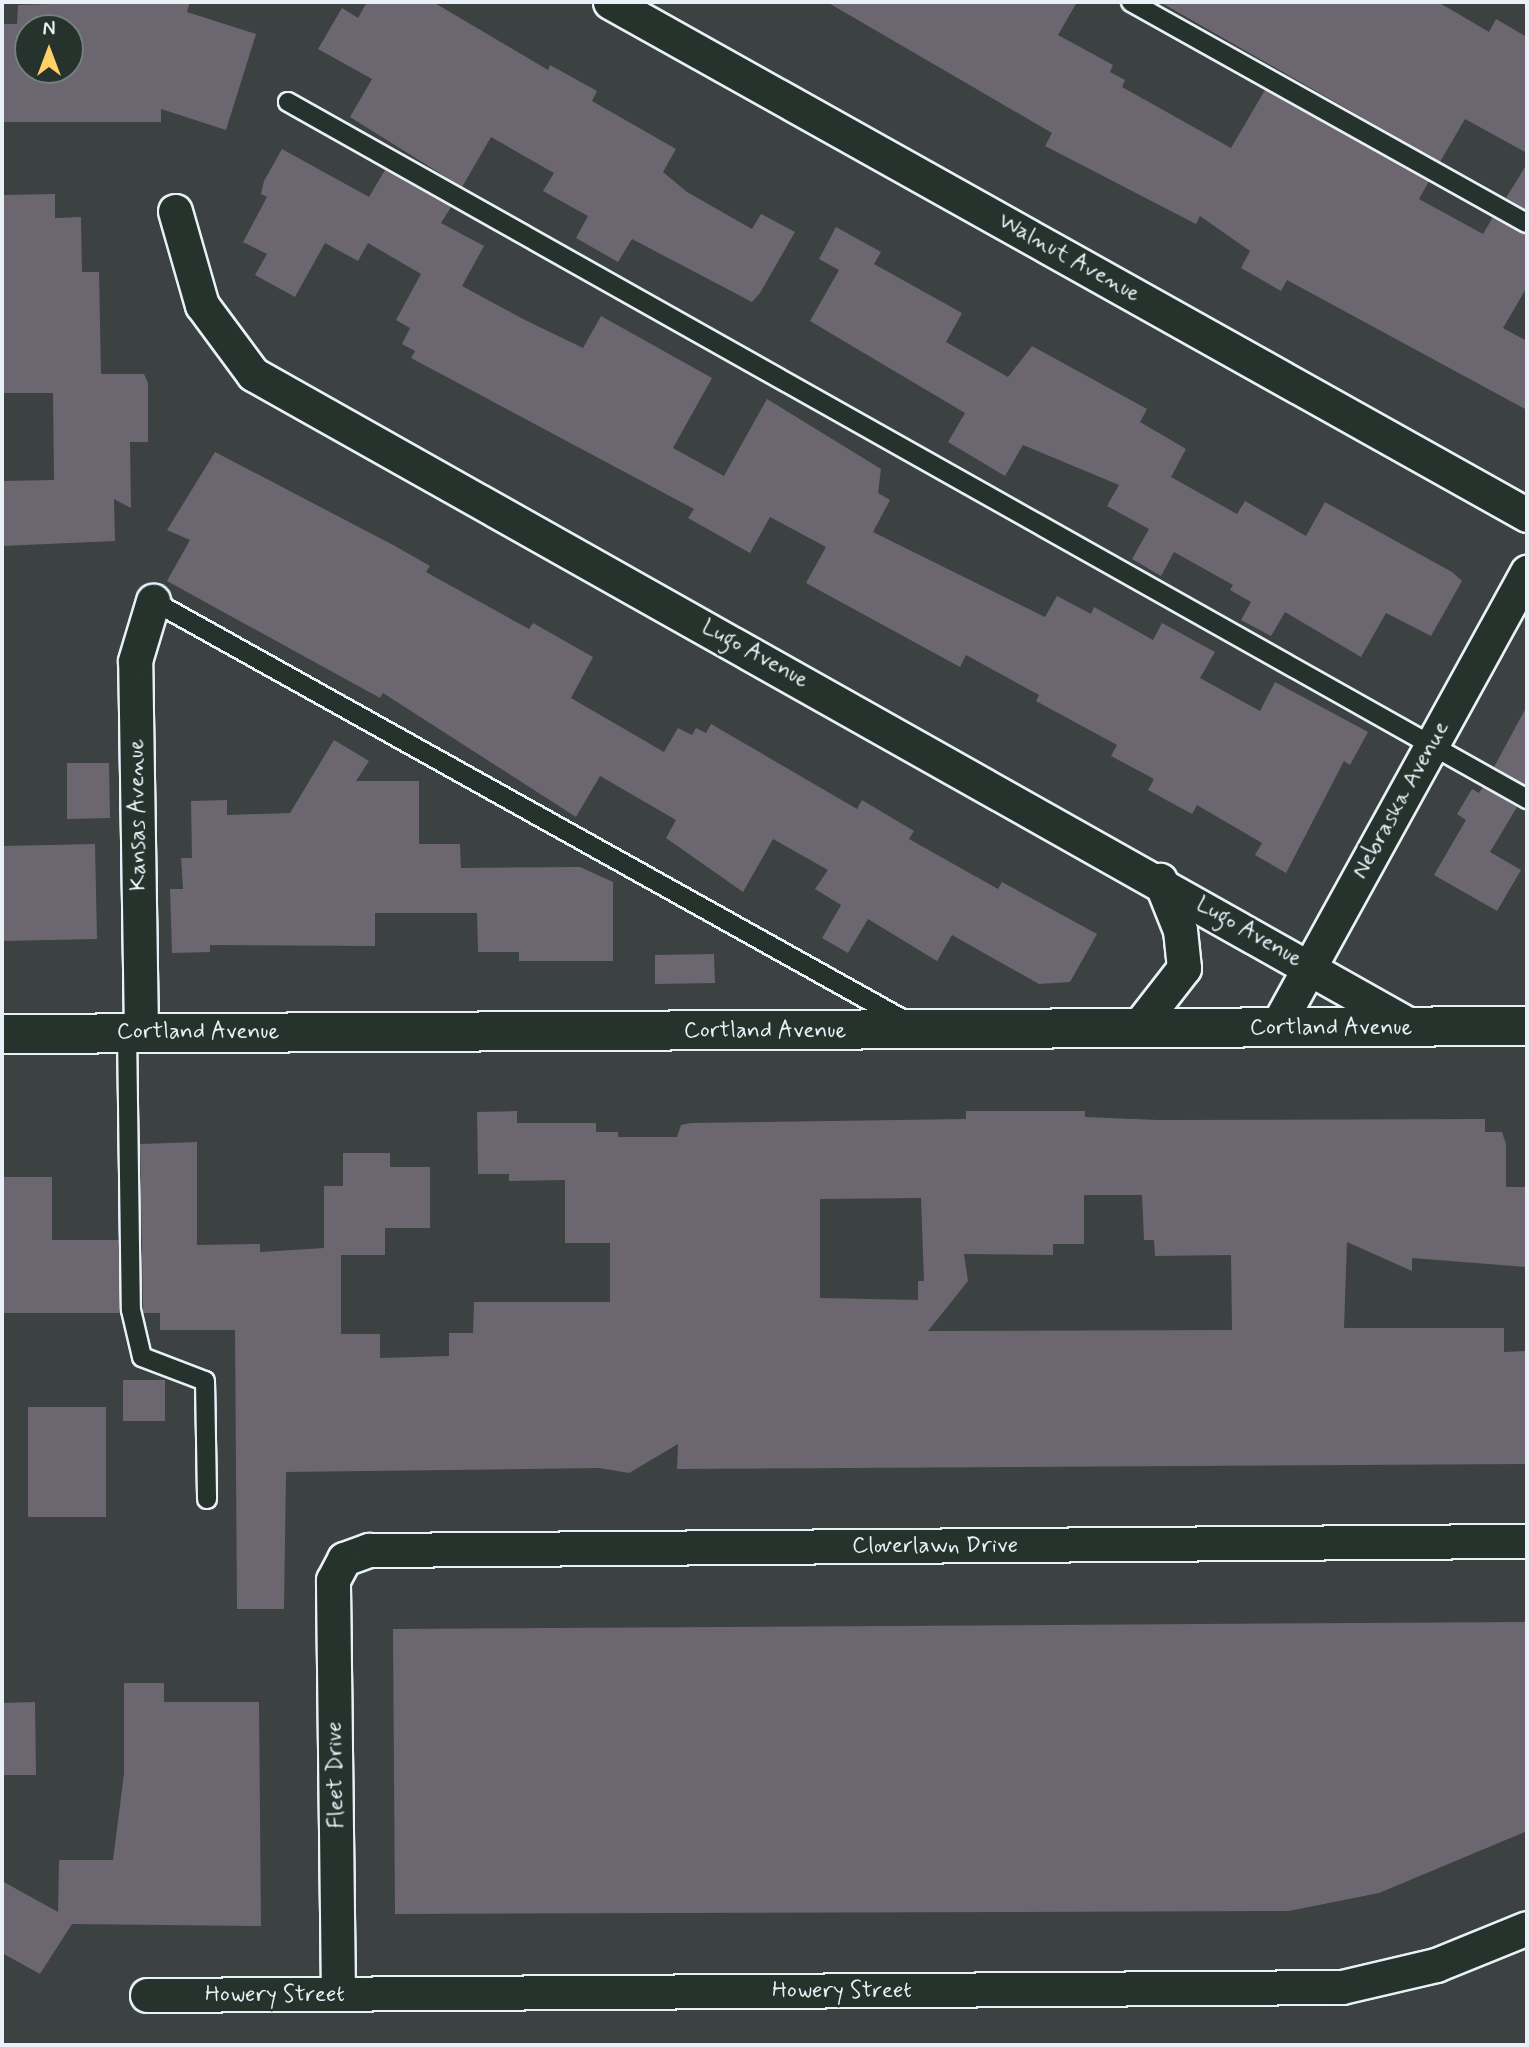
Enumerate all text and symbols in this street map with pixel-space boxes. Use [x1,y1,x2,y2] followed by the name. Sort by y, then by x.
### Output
[14,14,84,84] north arrow
[43,17,55,42] text: N
[994,208,1144,308] street label: Walnut Avenue
[695,612,815,696] street label: Lugo Avenue
[1346,716,1456,884] street label: Nebraska Avenue
[123,740,153,890] street label: Kansas Avenue
[1189,890,1309,974] street label: Lugo Avenue
[1248,1014,1414,1042] street label: Cortland Avenue
[682,1017,848,1045] street label: Cortland Avenue
[115,1018,281,1046] street label: Cortland Avenue
[853,1532,1017,1560] street label: Cloverlawn Drive
[321,1721,351,1829] street label: Fleet Drive
[770,1977,914,2005] street label: Howery Street
[203,1981,347,2009] street label: Howery Street

